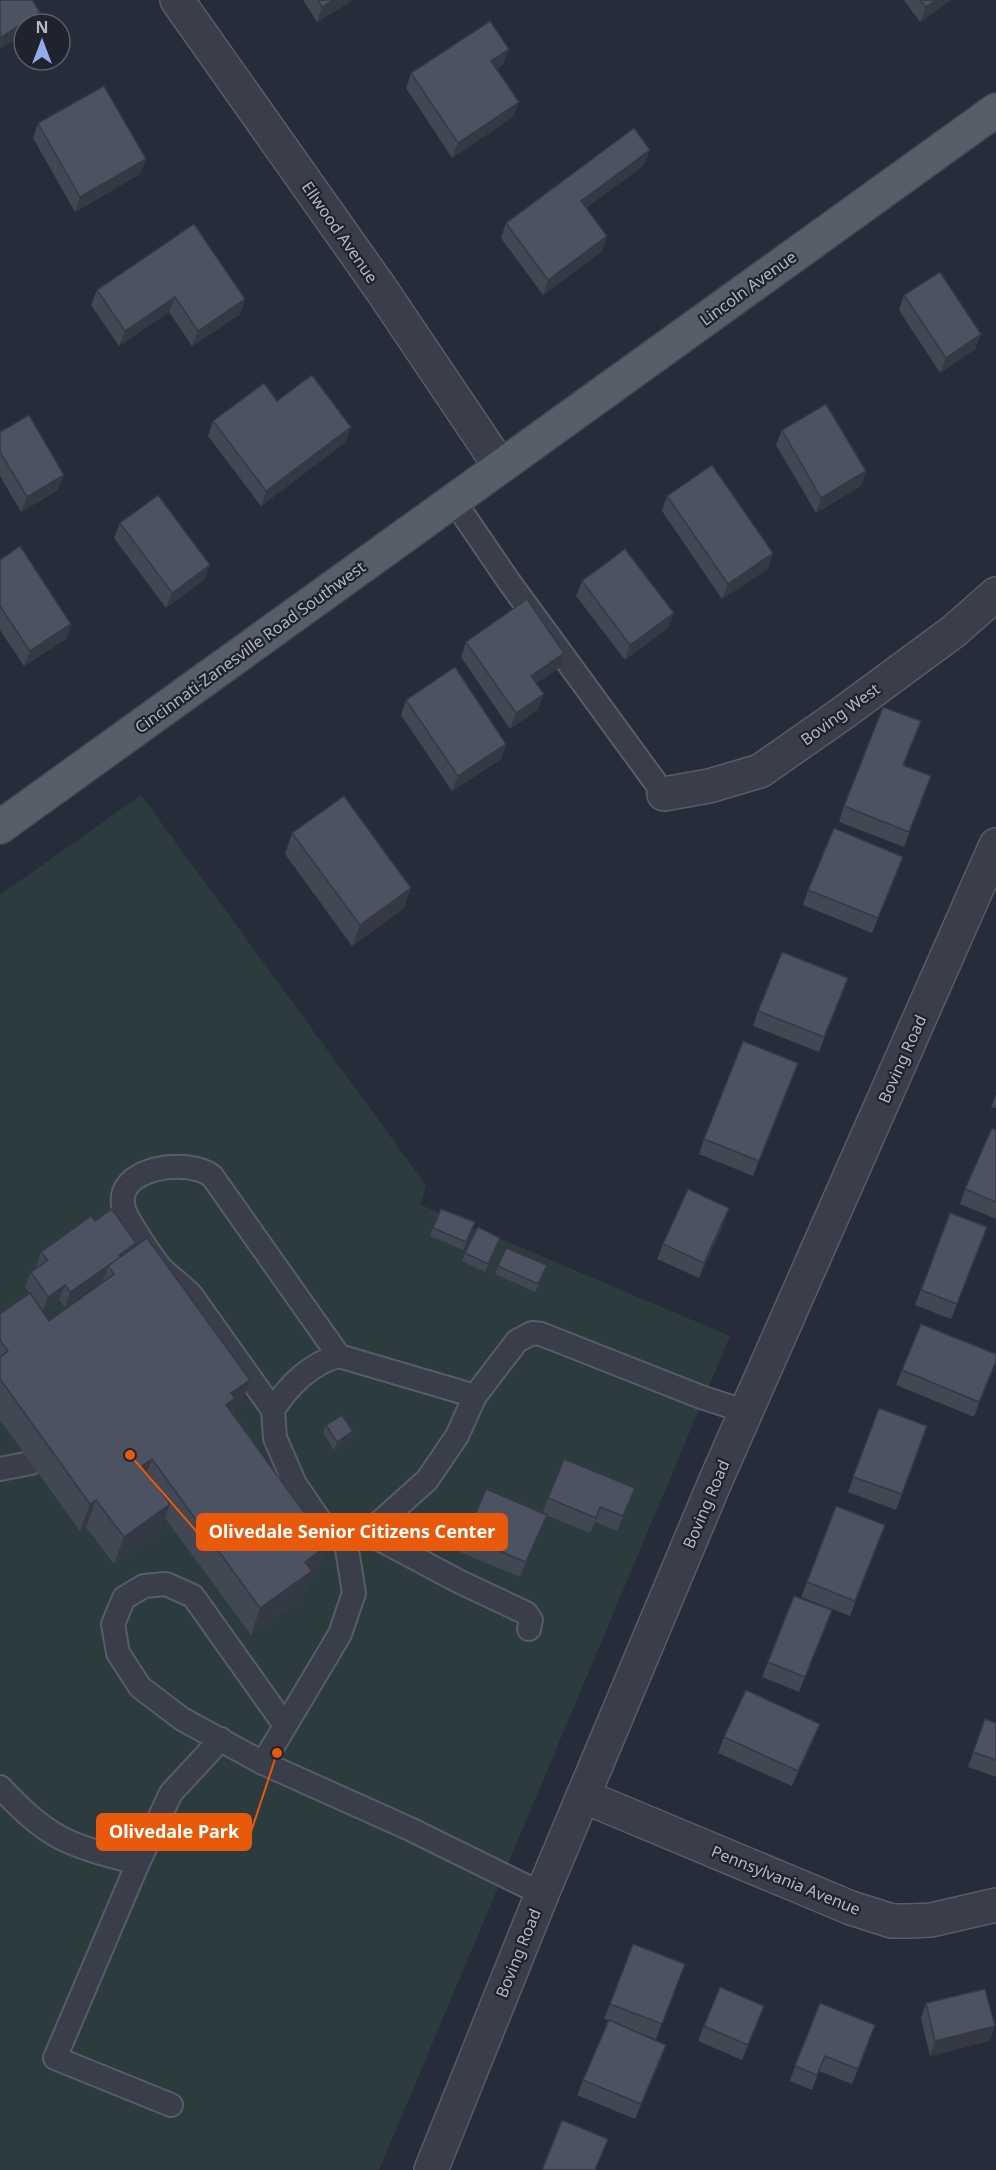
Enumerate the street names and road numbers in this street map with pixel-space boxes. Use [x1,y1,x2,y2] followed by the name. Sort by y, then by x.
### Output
[297,177,383,287] street label: Ellwood Avenue
[695,246,801,330] street label: Lincoln Avenue
[130,556,370,738] street label: Cincinnati-Zanesville Road Southwest
[796,678,884,750] street label: Boving West
[873,1011,931,1107] street label: Boving Road
[677,1456,735,1552] street label: Boving Road
[708,1840,864,1920] street label: Pennsylvania Avenue
[490,1905,546,2001] street label: Boving Road

